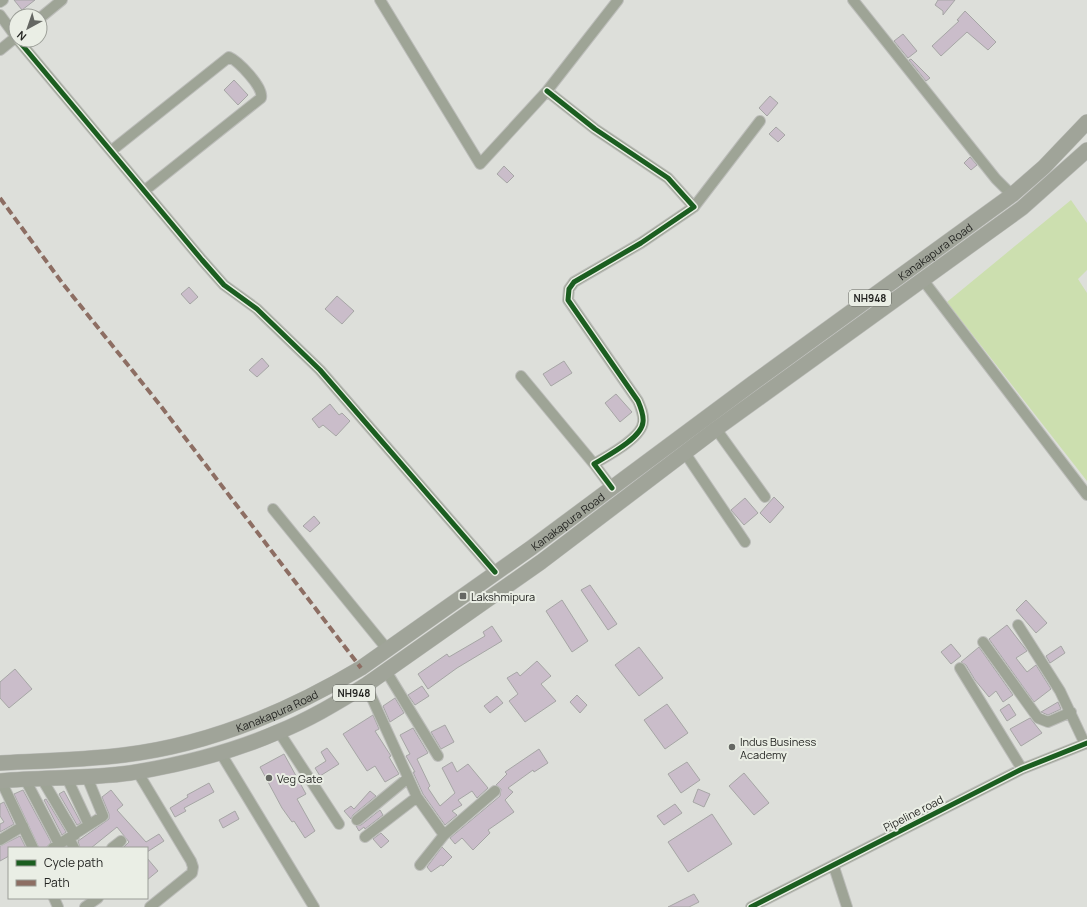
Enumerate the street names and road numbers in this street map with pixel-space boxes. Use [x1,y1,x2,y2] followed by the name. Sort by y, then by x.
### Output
[895,219,975,283] street label: Kanakapura Road
[849,290,891,306] road number: NH948
[528,489,607,553] street label: Kanakapura Road
[333,685,375,701] road number: NH948
[234,686,320,735] street label: Kanakapura Road
[880,791,946,835] street label: Pipeline road

